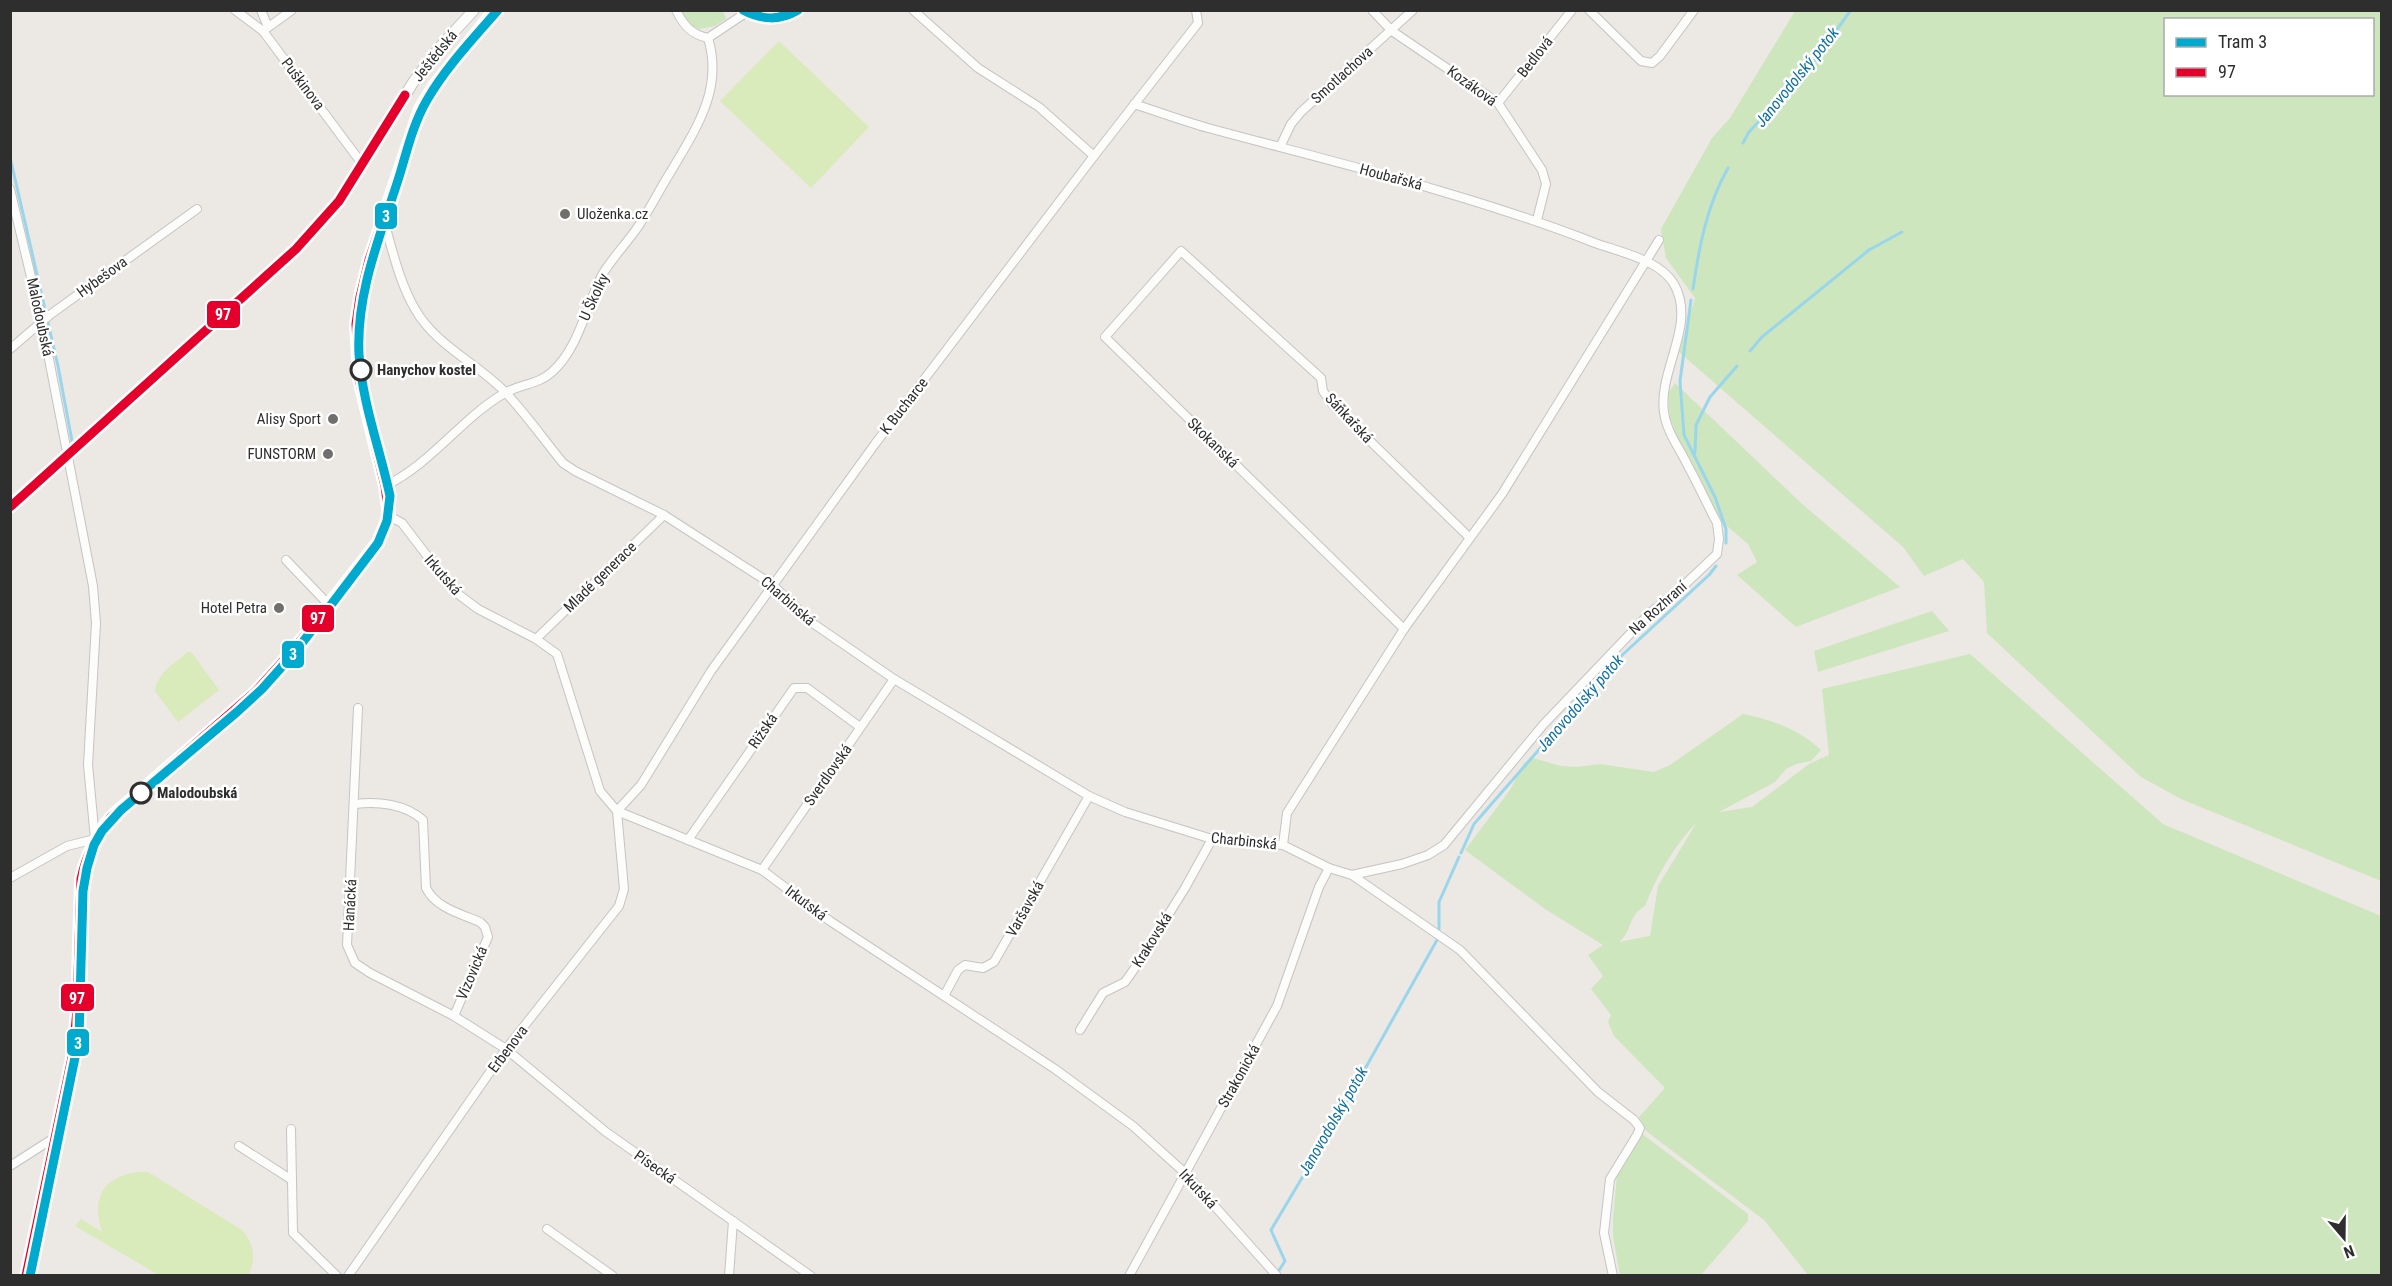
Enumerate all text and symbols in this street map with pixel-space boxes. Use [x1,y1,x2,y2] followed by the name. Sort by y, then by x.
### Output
[2164,18,2374,96] legend
[1751,23,1844,131] water label: Janovodolský potok
[409,27,461,85] street label: Ještědská
[2218,31,2267,52] text: Tram 3
[1513,33,1557,81] street label: Bedlová
[1307,43,1377,107] street label: Smotlachova
[278,54,328,114] street label: Puškinova
[2218,61,2236,82] text: 97
[1444,62,1500,110] street label: Kozáková
[1358,160,1424,194] street label: Houbařská
[374,202,398,230] line badge: 3
[577,205,648,223] place label: Uloženka.cz
[382,207,390,226] text: 3
[558,207,572,221] marker: Uloženka.cz
[73,253,131,301] street label: Hybešova
[575,270,613,324] street label: U Školky
[23,276,57,358] street label: Malodoubská
[206,300,241,329] line badge: 97
[215,305,231,324] text: 97
[350,359,372,381] marker: Hanychov kostel
[377,361,476,379] place label: Hanychov kostel
[876,374,932,438] street label: K Bucharce
[1321,389,1377,447] street label: Sáňkařská
[257,410,321,428] place label: Alisy Sport
[326,412,340,426] marker: Alisy Sport
[1184,414,1242,472] street label: Skokanská
[247,445,316,463] place label: FUNSTORM
[321,447,335,461] marker: FUNSTORM
[560,538,640,616] street label: Mladé generace
[421,551,465,599] street label: Irkutská
[757,572,819,630] street label: Charbinská
[1625,576,1692,639] street label: Na Rozhraní
[201,599,267,617] place label: Hotel Petra
[272,601,286,615] marker: Hotel Petra
[301,604,335,633] line badge: 97
[310,609,326,628] text: 97
[281,640,305,669] line badge: 3
[289,645,297,664] text: 3
[1533,650,1628,755] water label: Janovodolský potok
[745,710,781,752] street label: Rižská
[800,741,856,809] street label: Sverdlovská
[130,782,152,804] marker: Malodoubská
[157,784,237,802] place label: Malodoubská
[1210,829,1278,853] street label: Charbinská
[1002,878,1048,940] street label: Varšavská
[340,879,360,931] street label: Hanácká
[782,882,830,924] street label: Irkutská
[1128,909,1176,971] street label: Krakovská
[453,943,491,1003] street label: Vizovická
[60,983,95,1012] line badge: 97
[69,989,85,1008] text: 97
[484,1022,532,1076] street label: Erbenova
[66,1028,90,1057] line badge: 3
[74,1034,82,1053] text: 3
[1214,1041,1264,1111] street label: Strakonická
[1294,1062,1372,1179] water label: Janovodolský potok
[631,1146,679,1188] street label: Písecká
[1175,1165,1221,1213] street label: Irkutská
[2314,1208,2374,1268] north arrow
[2341,1241,2357,1262] text: N

